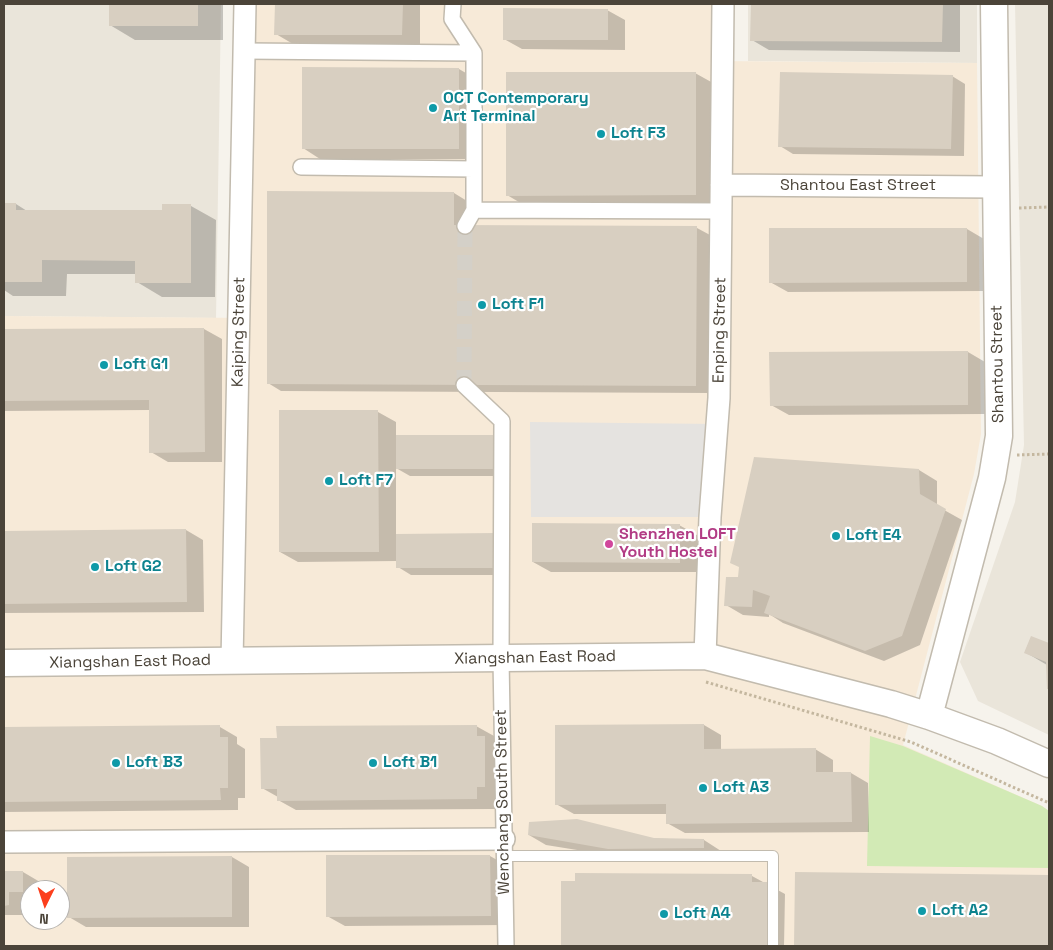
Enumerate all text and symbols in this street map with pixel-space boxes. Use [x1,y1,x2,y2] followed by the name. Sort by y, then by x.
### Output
[443,89,589,127] place label: OCT Contemporary Art Terminal
[427,102,439,114] marker: OCT Contemporary Art Terminal
[611,124,666,144] place label: Loft F3
[595,128,607,140] marker: Loft F3
[780,176,936,196] street label: Shantou East Street
[228,277,250,387] street label: Kaiping Street
[709,277,731,383] street label: Enping Street
[492,295,544,315] place label: Loft F1
[476,299,488,311] marker: Loft F1
[987,305,1009,423] street label: Shantou Street
[114,355,168,375] place label: Loft G1
[98,359,110,371] marker: Loft G1
[339,471,393,491] place label: Loft F7
[323,475,335,487] marker: Loft F7
[619,525,736,563] place label: Shenzhen LOFT Youth Hostel
[846,526,901,546] place label: Loft E4
[830,530,842,542] marker: Loft E4
[603,538,615,550] marker: Shenzhen LOFT Youth Hostel
[105,557,161,577] place label: Loft G2
[89,561,101,573] marker: Loft G2
[454,647,616,669] street label: Xiangshan East Road
[49,651,211,673] street label: Xiangshan East Road
[492,709,514,895] street label: Wenchang South Street
[126,753,183,773] place label: Loft B3
[383,753,437,773] place label: Loft B1
[110,757,122,769] marker: Loft B3
[367,757,379,769] marker: Loft B1
[713,778,769,798] place label: Loft A3
[697,782,709,794] marker: Loft A3
[20,880,70,930] north arrow
[932,901,988,921] place label: Loft A2
[674,904,731,924] place label: Loft A4
[916,905,928,917] marker: Loft A2
[658,908,670,920] marker: Loft A4
[39,910,49,928] text: N

